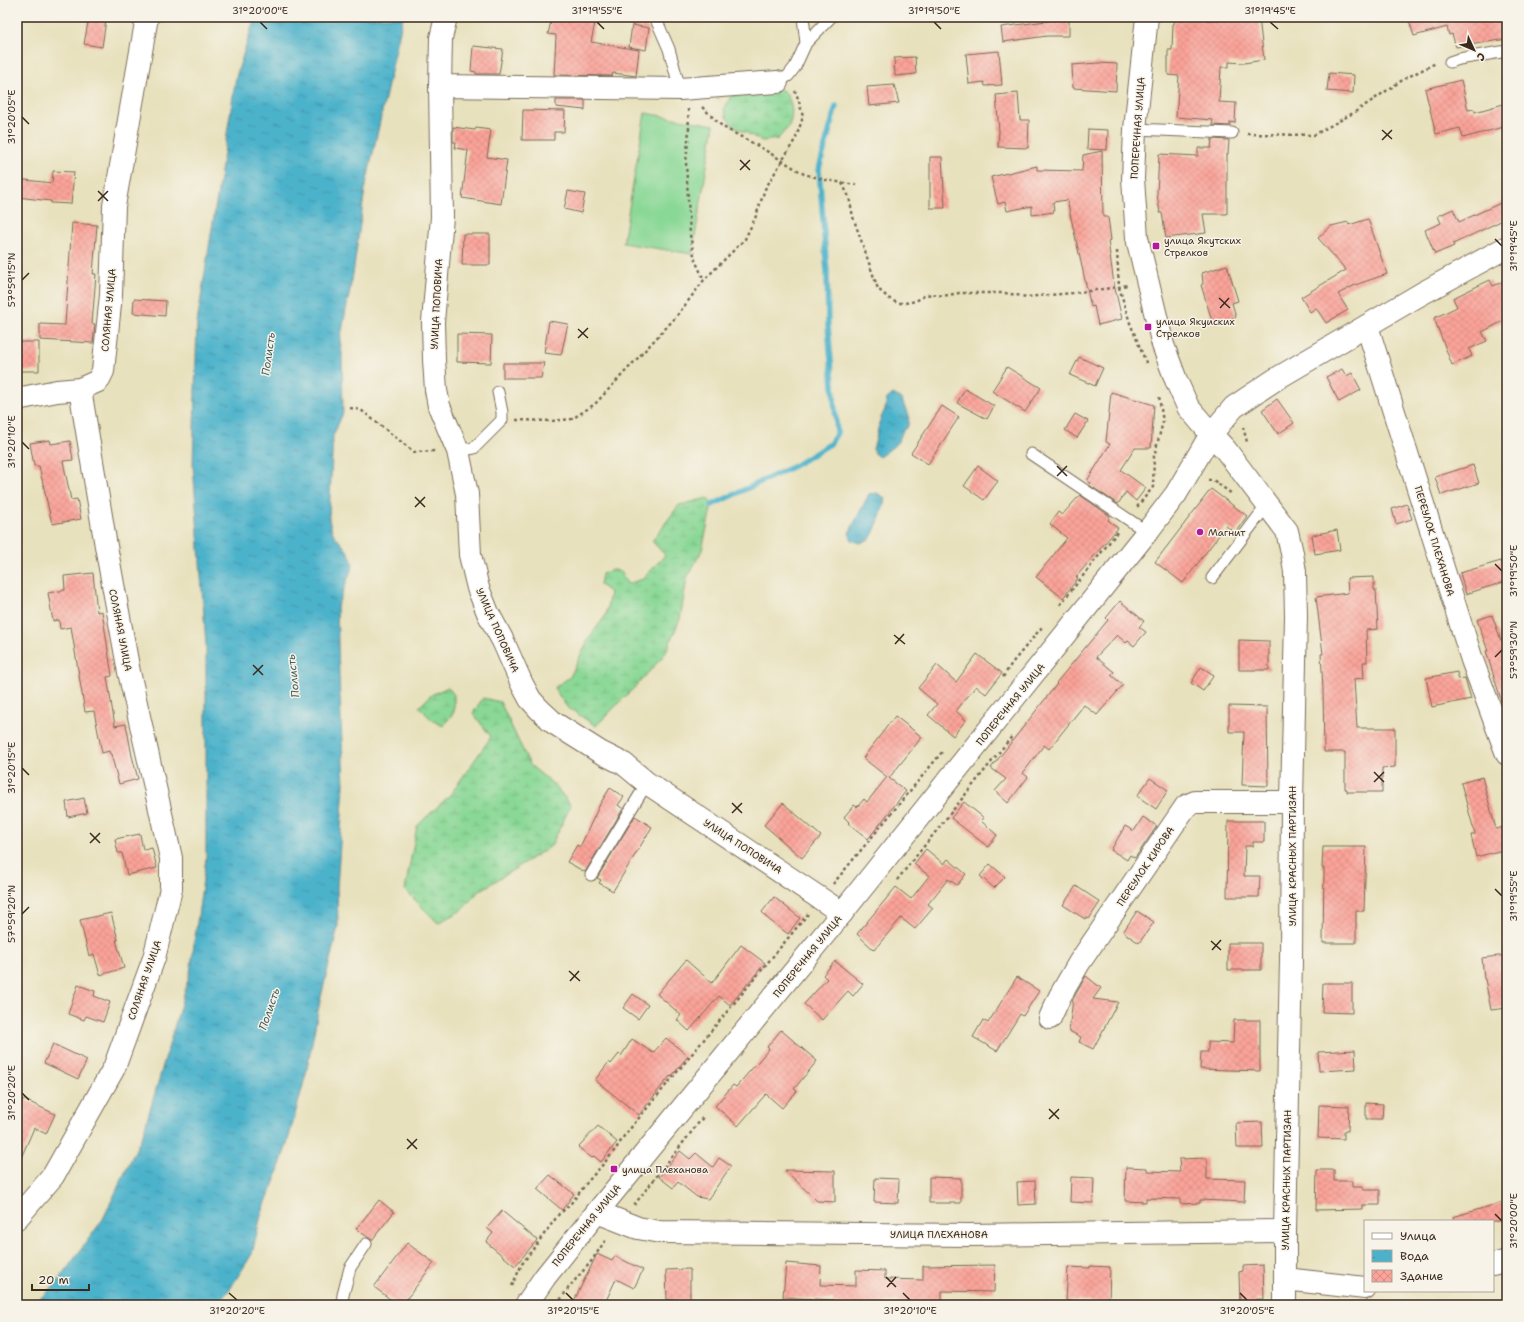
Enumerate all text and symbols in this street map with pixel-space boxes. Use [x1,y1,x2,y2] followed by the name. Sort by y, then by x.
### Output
[232,4,288,17] text: 31°20'00"E
[571,4,623,17] text: 31°19'55"E
[908,4,960,17] text: 31°19'50"E
[1244,4,1296,17] text: 31°19'45"E
[1454,30,1494,70] north arrow
[1473,49,1489,64] text: С
[1127,77,1148,179] street label: ПОПЕРЕЧНАЯ УЛИЦА
[5,89,18,145] text: 31°20'05"E
[1507,220,1520,272] text: 31°19'45"E
[1164,234,1241,259] place label: улица Якутских Стрелков
[1151,241,1161,251] marker: улица Якутских Стрелков
[5,253,18,307] text: 57°59'15"N
[428,258,445,350] street label: УЛИЦА ПОПОВИЧА
[98,268,119,352] street label: СОЛЯНАЯ УЛИЦА
[1156,315,1235,340] place label: улица Якуиских Стрелков
[1143,322,1153,332] marker: улица Якуиских Стрелков
[258,331,279,377] water label: Полисть
[5,415,18,469] text: 31°20'10"E
[1412,484,1458,598] street label: ПЕРЕУЛОК ПЛЕХАНОВА
[1208,526,1246,539] place label: Магнит
[1195,527,1205,537] marker: Магнит
[1507,545,1520,597] text: 31°19'50"E
[473,586,522,675] street label: УЛИЦА ПОПОВИЧА
[106,588,135,672] street label: СОЛЯНАЯ УЛИЦА
[1507,621,1520,679] text: 57°59'30"N
[284,653,303,698] water label: Полисть
[973,660,1048,748] street label: ПОПЕРЕЧНАЯ УЛИЦА
[5,742,18,794] text: 31°20'15"E
[1286,786,1299,926] street label: УЛИЦА КРАСНЫХ ПАРТИЗАН
[701,816,785,877] street label: УЛИЦА ПОПОВИЧА
[1114,824,1177,909] street label: ПЕРЕУЛОК КИРОВА
[1507,870,1520,922] text: 31°19'55"E
[5,885,18,943] text: 57°59'20"N
[770,912,845,1000] street label: ПОПЕРЕЧНАЯ УЛИЦА
[125,939,164,1022] street label: СОЛЯНАЯ УЛИЦА
[255,986,284,1032] water label: Полисть
[5,1065,18,1121] text: 31°20'20"E
[1279,1110,1294,1250] street label: УЛИЦА КРАСНЫХ ПАРТИЗАН
[622,1163,709,1176] place label: улица Плеханова
[609,1164,619,1174] marker: улица Плеханова
[549,1181,624,1269] street label: ПОПЕРЕЧНАЯ УЛИЦА
[1507,1193,1520,1249] text: 31°20'00"E
[1364,1220,1494,1292] legend
[890,1228,988,1241] street label: УЛИЦА ПЛЕХАНОВА
[1400,1228,1437,1244] text: Улица
[1400,1248,1429,1264] text: Вода
[32,1266,89,1292] scale bar
[1400,1268,1444,1284] text: Здание
[38,1272,69,1288] text: 20 m
[209,1304,265,1317] text: 31°20'20"E
[547,1304,599,1317] text: 31°20'15"E
[883,1304,937,1317] text: 31°20'10"E
[1219,1304,1275,1317] text: 31°20'05"E

